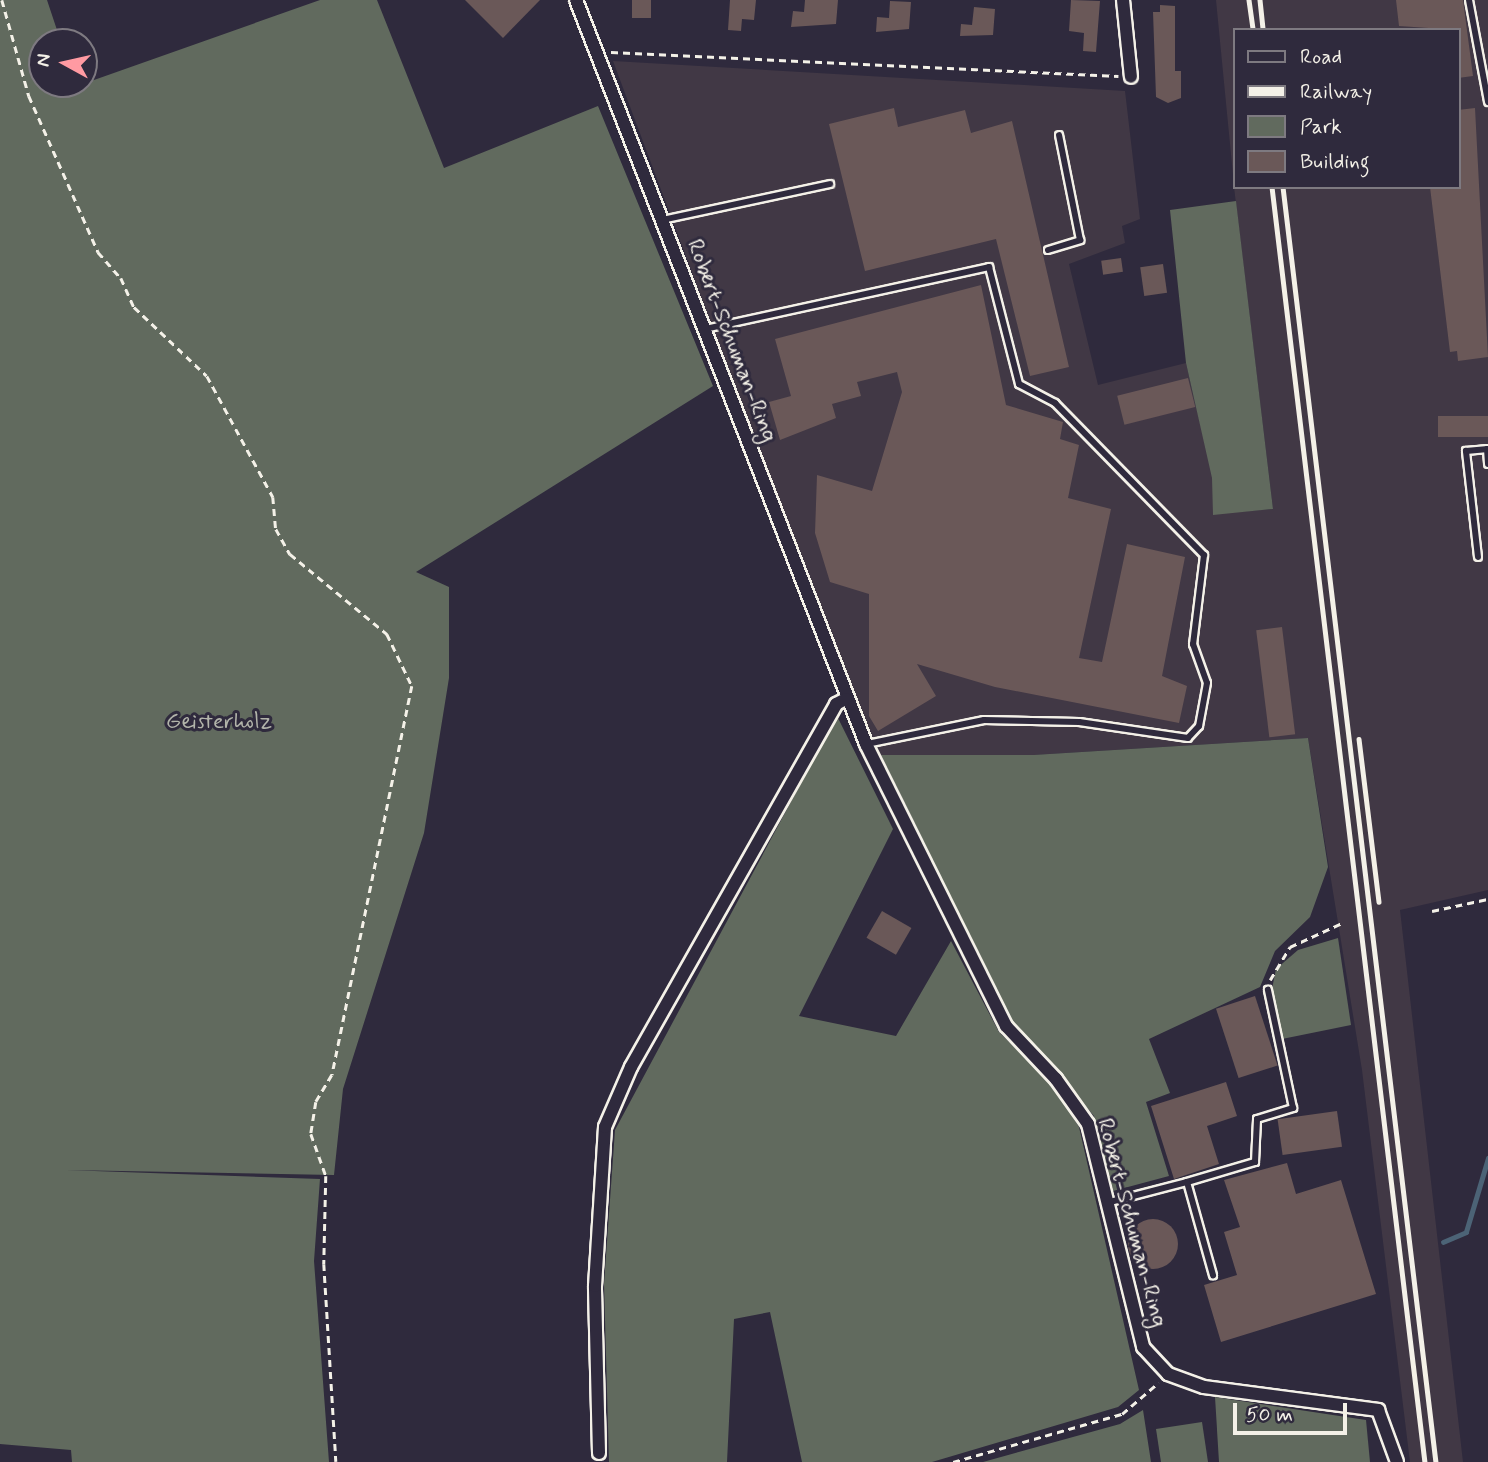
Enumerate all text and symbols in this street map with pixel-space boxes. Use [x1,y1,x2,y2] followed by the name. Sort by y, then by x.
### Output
[28,28,98,98] north arrow
[1232,28,1460,189] legend
[1300,43,1342,71] text: Road
[30,52,57,68] text: N
[1300,78,1372,106] text: Railway
[1300,113,1342,141] text: Park
[1300,148,1370,176] text: Building
[680,236,782,446] street label: Robert-Schuman-Ring
[166,708,272,736] park label: Geisterholz
[1090,1116,1172,1330] street label: Robert-Schuman-Ring
[1236,1388,1350,1432] scale bar
[1246,1401,1293,1429] text: 50 m

